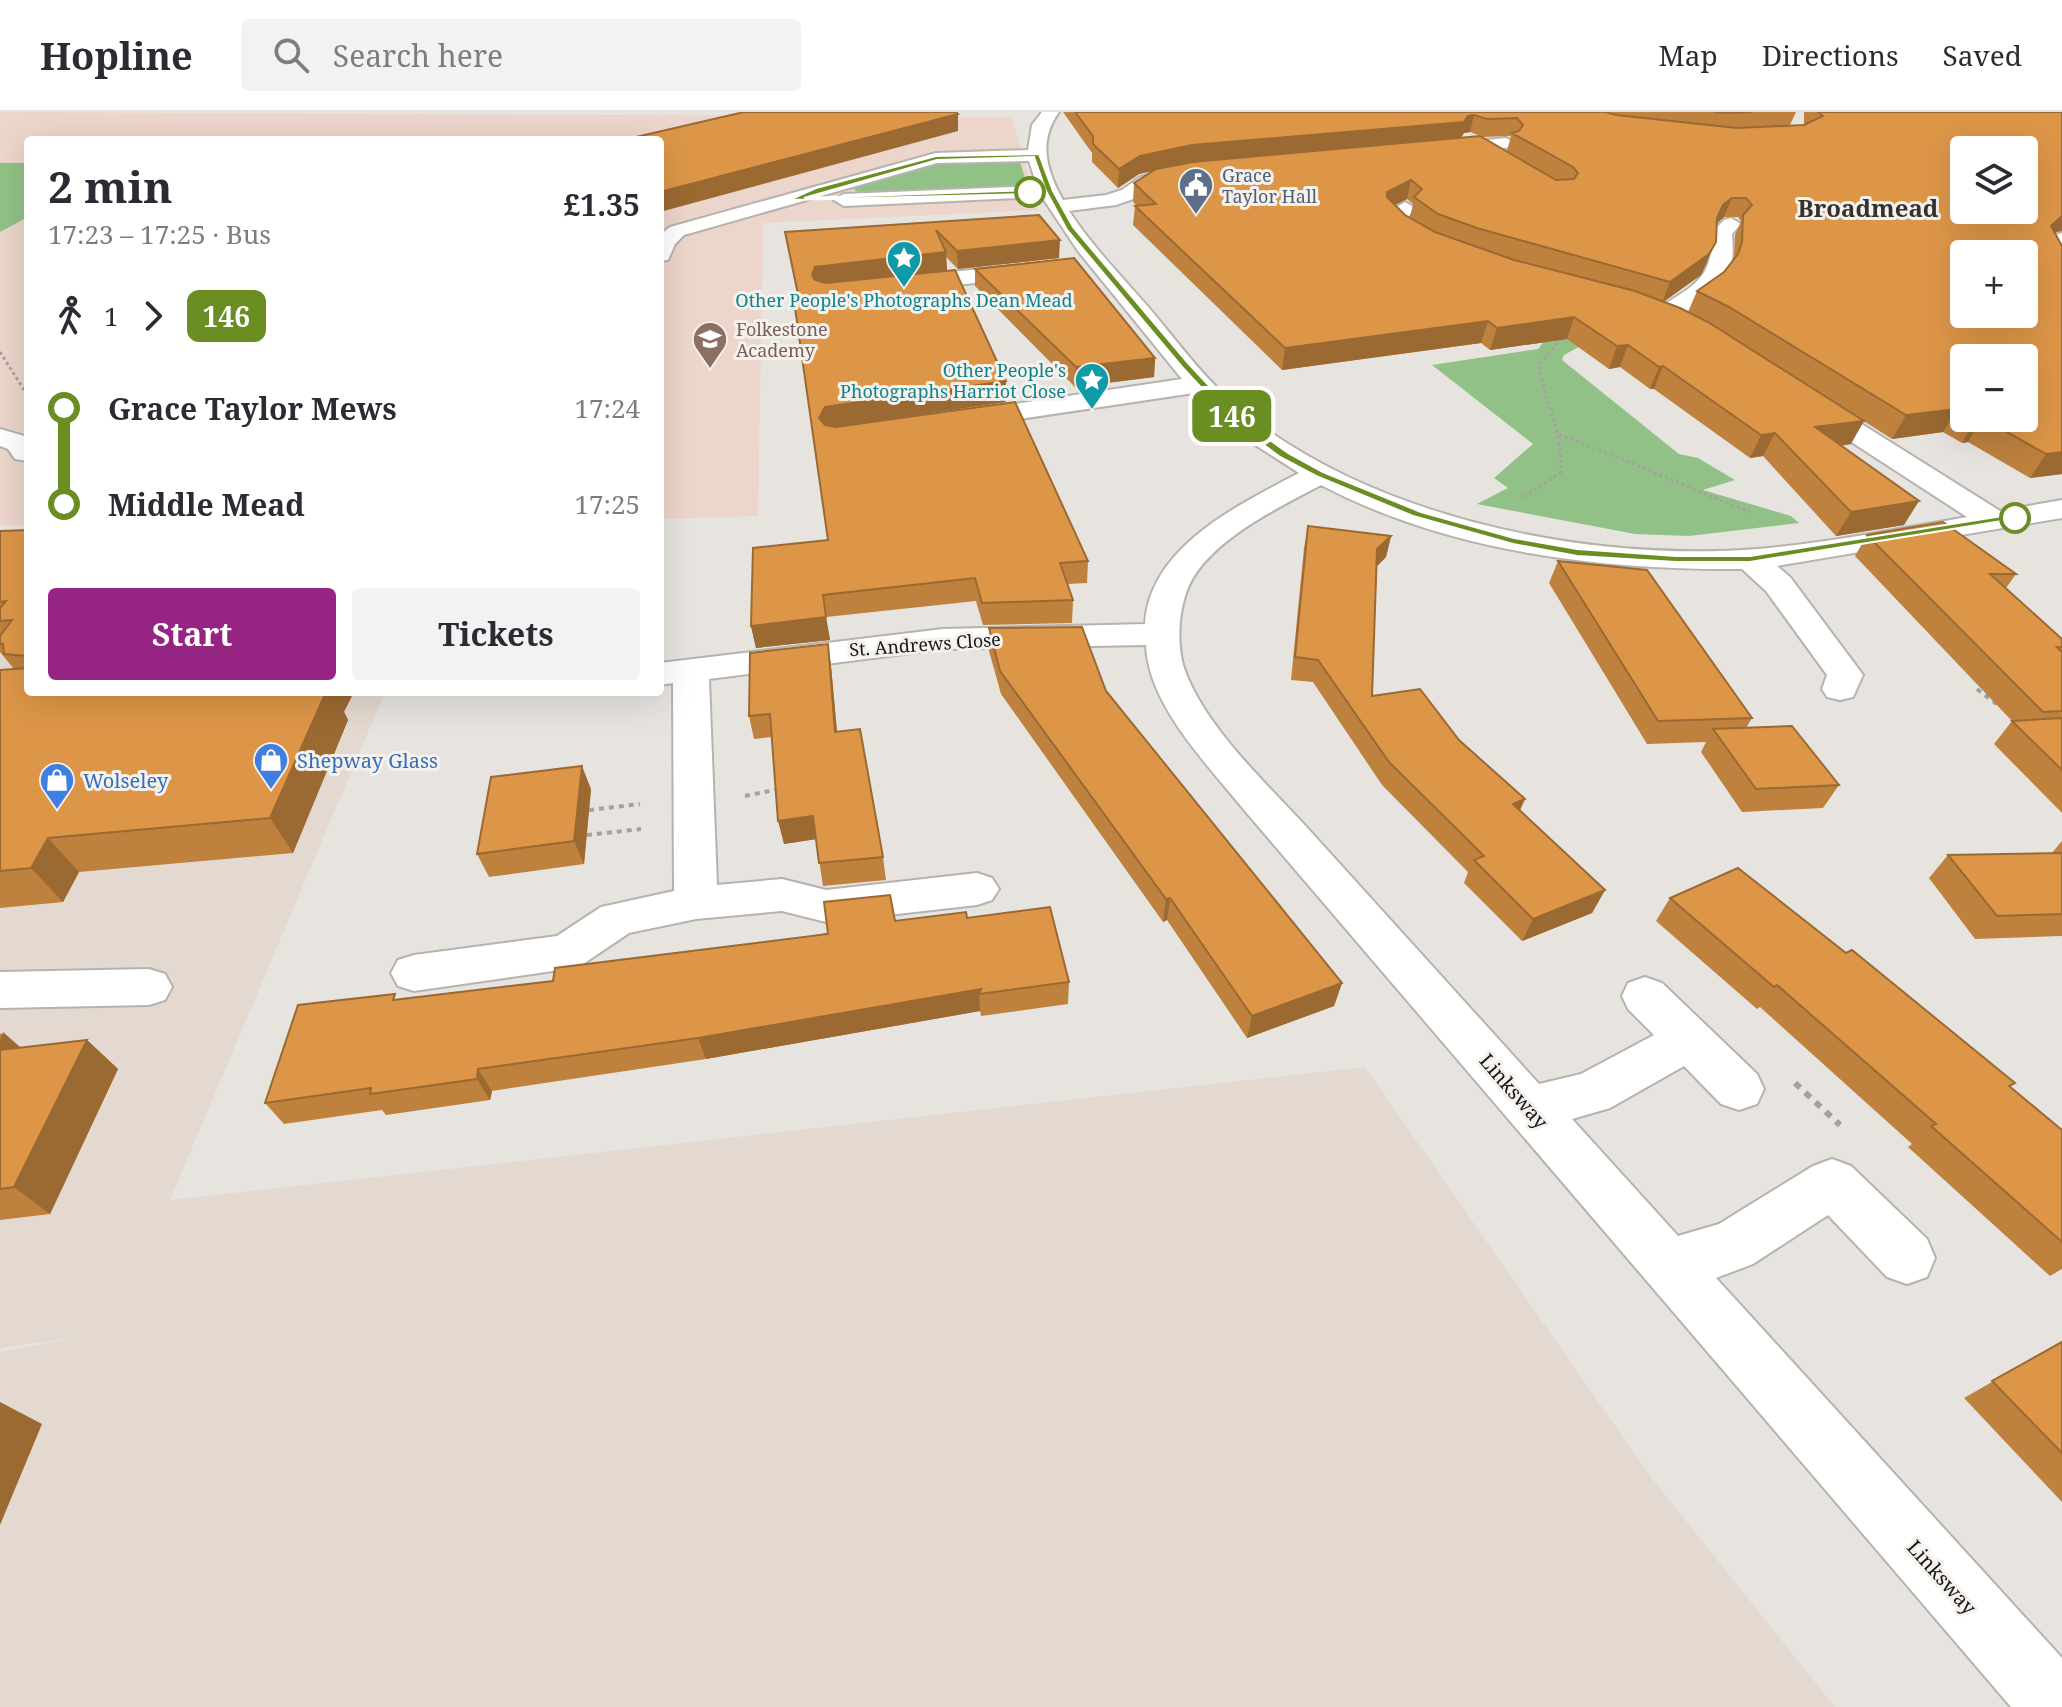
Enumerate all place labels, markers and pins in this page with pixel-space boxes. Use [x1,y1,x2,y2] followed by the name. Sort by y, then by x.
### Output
[1222,163,1318,208] place label: Grace Taylor Hall
[1177,166,1215,216] public building icon: Grace Taylor Hall
[1015,177,1045,207] unlabelled marker
[885,239,923,289] place icon: Other People's Photographs Dean Mead
[735,288,1073,312] place label: Other People's Photographs Dean Mead
[736,317,828,362] place label: Folkestone Academy
[691,320,729,370] school or university icon: Folkestone Academy
[840,358,1066,403] place label: Other People's Photographs Harriot Close
[1073,361,1111,411] place icon: Other People's Photographs Harriot Close
[2000,503,2030,533] unlabelled marker
[252,741,290,791] shop icon: Shepway Glass
[297,747,438,774] place label: Shepway Glass
[38,761,76,811] shop icon: Wolseley
[83,767,169,794] place label: Wolseley

